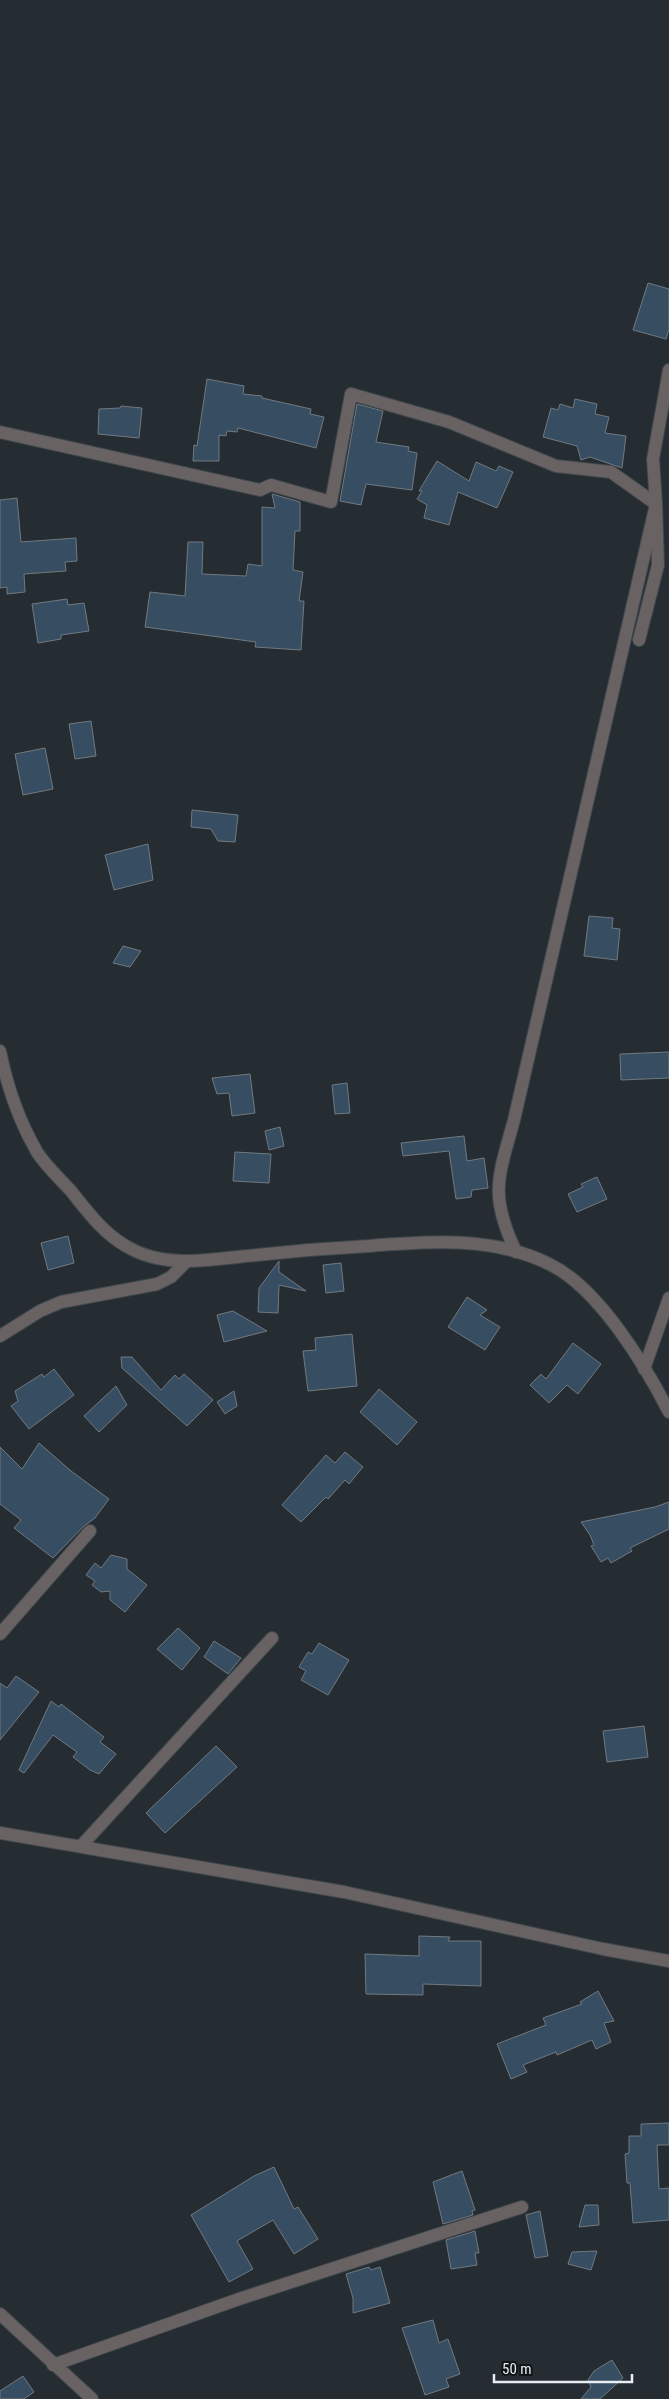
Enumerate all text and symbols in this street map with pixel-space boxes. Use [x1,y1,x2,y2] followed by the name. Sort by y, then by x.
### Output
[494,2352,632,2384] scale bar
[502,2360,532,2378] text: 50 m

